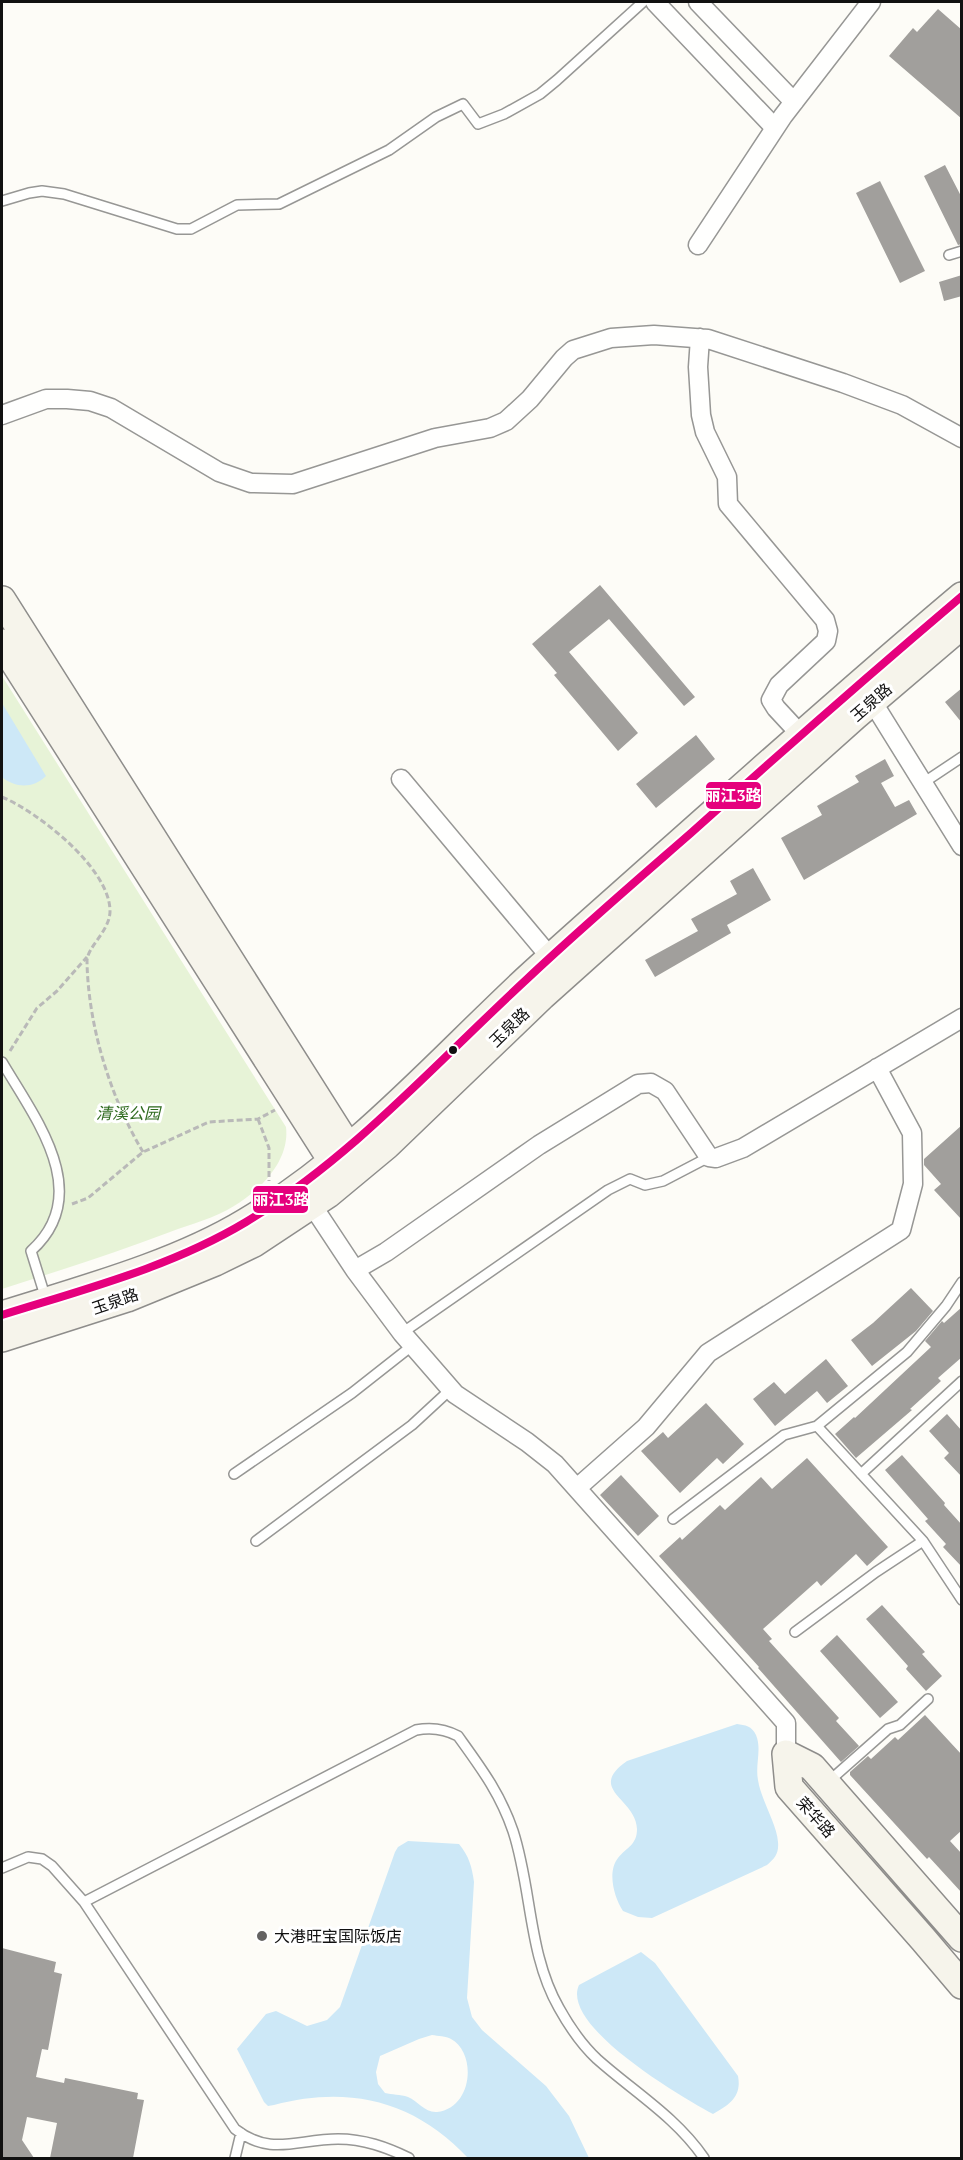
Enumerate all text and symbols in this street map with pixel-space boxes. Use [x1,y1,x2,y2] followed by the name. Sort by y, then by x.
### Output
[846,678,896,726] street label: 玉泉路
[705,781,762,810] line badge: 丽江3路
[704,784,762,806] text: 丽江3路
[484,1002,534,1052] street label: 玉泉路
[447,1044,459,1056] unlabelled marker
[96,1102,162,1124] park label: 清溪公园
[252,1185,309,1214] line badge: 丽江3路
[252,1188,310,1210] text: 丽江3路
[89,1283,141,1319] street label: 玉泉路
[792,1792,840,1842] street label: 荣华路
[274,1925,402,1947] place label: 大港旺宝国际饭店
[255,1929,269,1943] marker: 大港旺宝国际饭店

